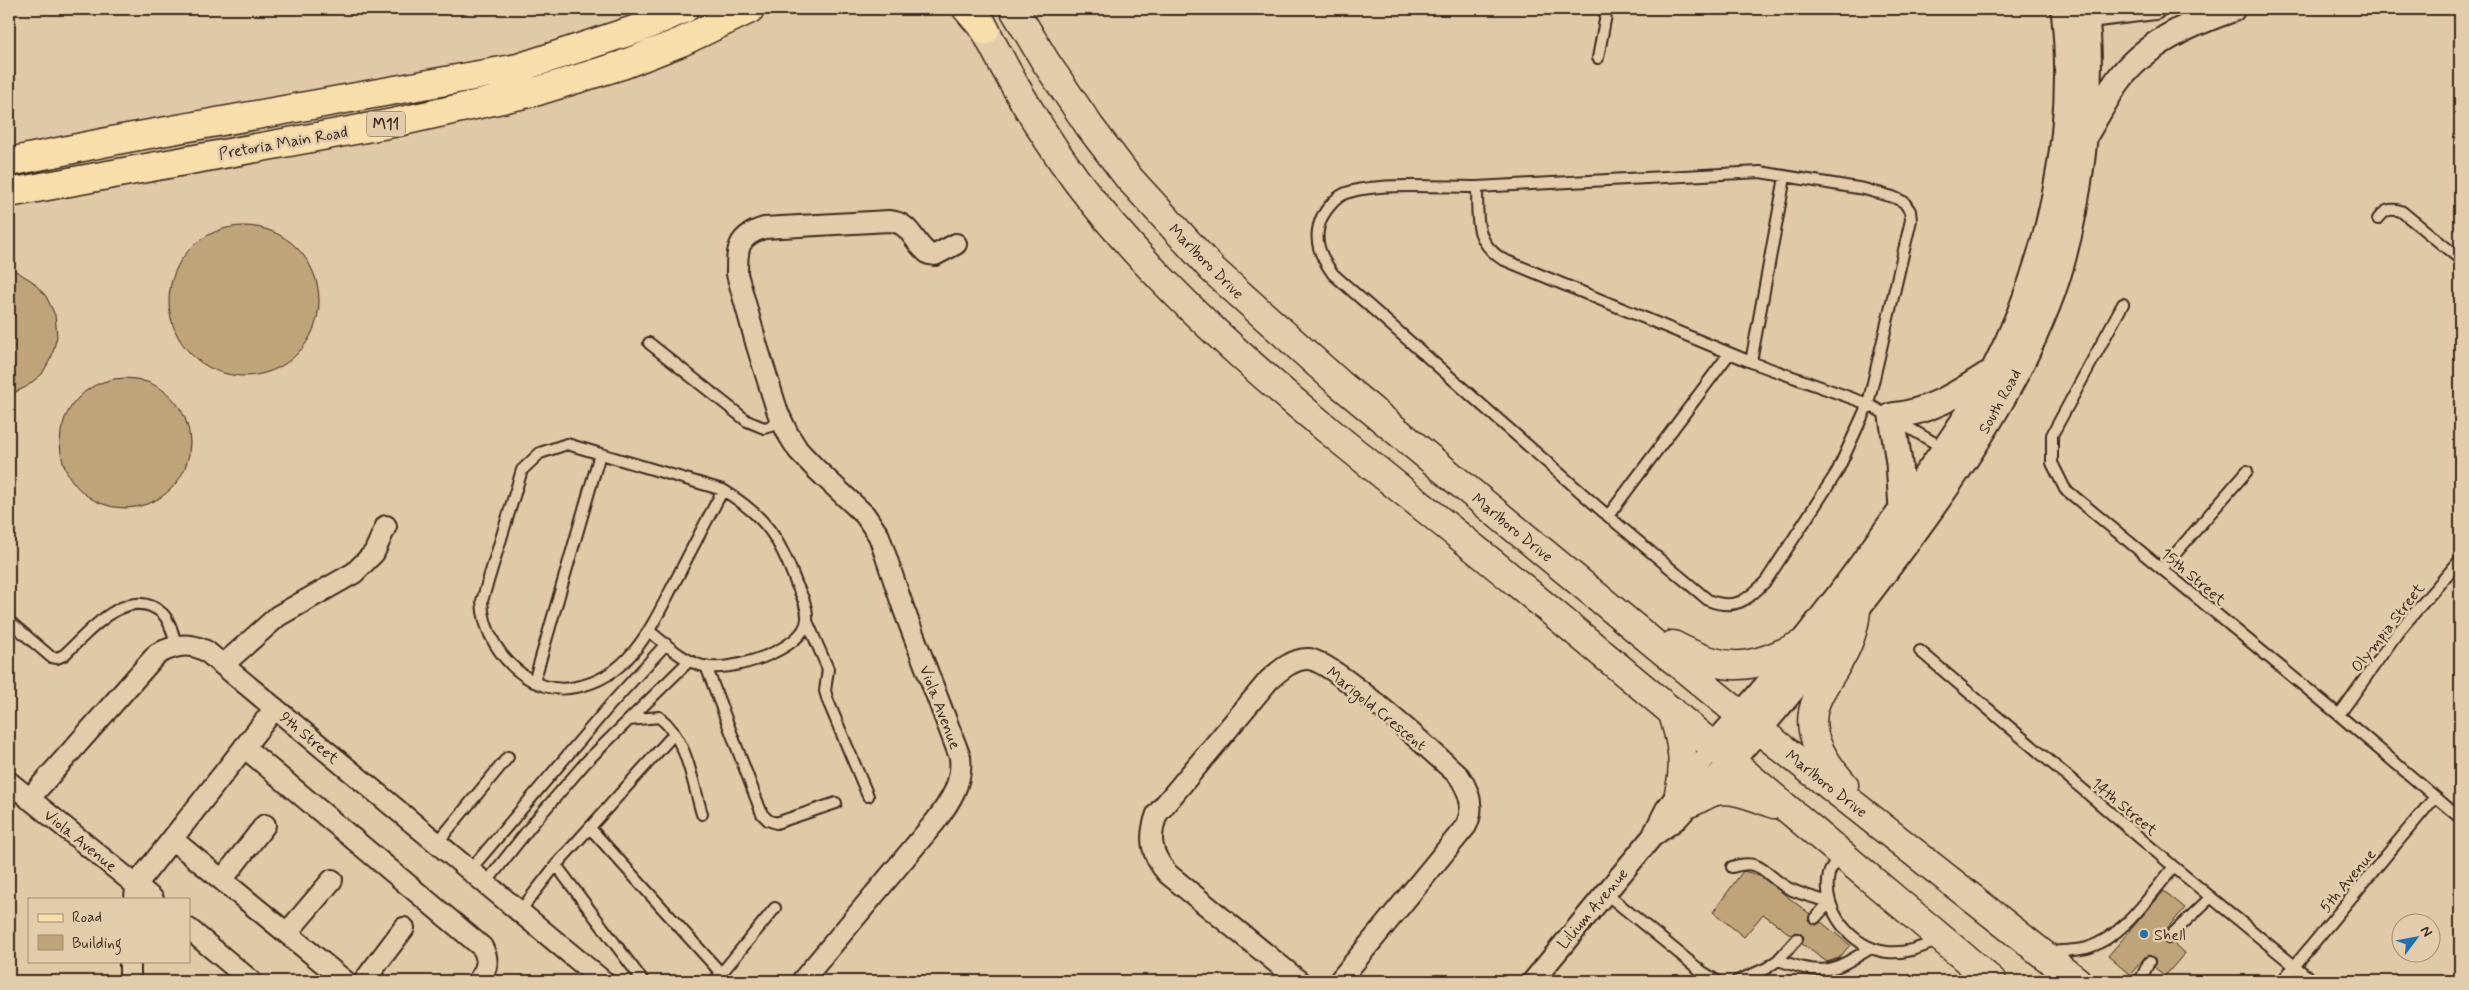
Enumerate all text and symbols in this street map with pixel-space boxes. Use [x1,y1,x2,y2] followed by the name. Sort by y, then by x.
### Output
[367,112,405,136] road number: M11
[217,122,349,165] street label: Pretoria Main Road
[1164,220,1248,304] street label: Marlboro Drive
[1974,366,2027,438] street label: South Road
[1467,489,1557,567] street label: Marlboro Drive
[2156,544,2231,611] street label: 15th Street
[2347,578,2430,677] street label: Olympia Street
[914,662,965,753] street label: Viola Avenue
[1321,662,1430,757] street label: Marigold Crescent
[275,707,344,770] street label: 9th Street
[1781,746,1871,823] street label: Marlboro Drive
[2086,773,2162,841] street label: 14th Street
[39,805,121,877] street label: Viola Avenue
[2315,844,2381,917] street label: 5th Avenue
[1553,864,1633,954] street label: Lilium Avenue
[28,898,190,962] legend
[72,908,102,928] text: Road
[2392,912,2442,962] north arrow
[2416,923,2436,940] text: N
[2154,925,2186,946] place label: Shell
[2138,928,2150,940] marker: Shell
[72,934,122,955] text: Building

